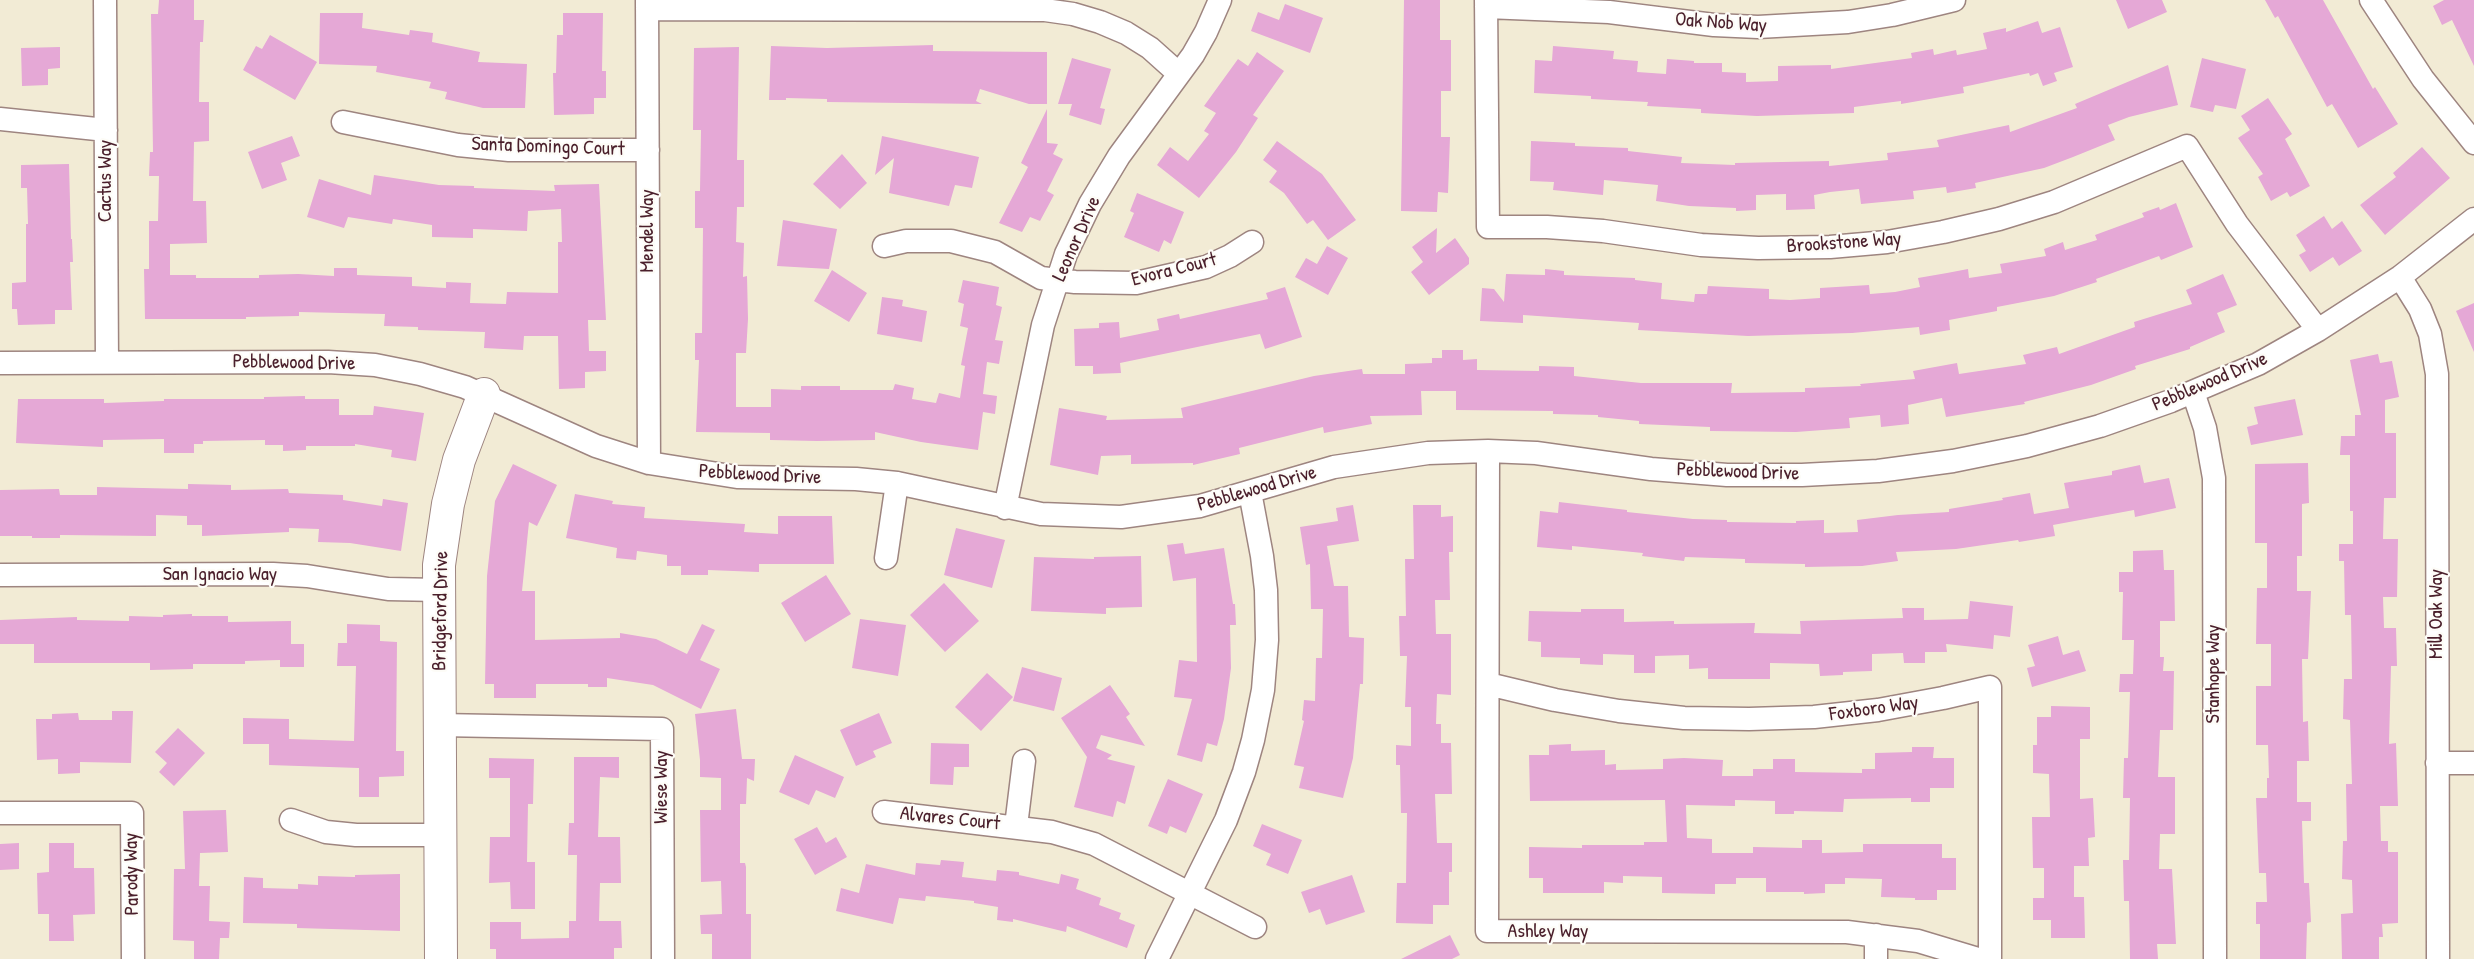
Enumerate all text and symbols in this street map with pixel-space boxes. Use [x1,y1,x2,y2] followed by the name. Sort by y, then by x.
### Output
[1674,8,1768,38] street label: Oak Nob Way
[471,132,625,162] street label: Santa Domingo Court
[94,140,118,222] street label: Cactus Way
[636,189,660,273] street label: Mendel Way
[1048,193,1106,285] street label: Leonor Drive
[1786,227,1902,259] street label: Brookstone Way
[1129,248,1219,292] street label: Evora Court
[2149,347,2271,417] street label: Pebblewood Drive
[232,350,356,376] street label: Pebblewood Drive
[1676,458,1800,486] street label: Pebblewood Drive
[698,460,822,490] street label: Pebblewood Drive
[1195,461,1319,517] street label: Pebblewood Drive
[428,551,454,671] street label: Bridgeford Drive
[163,563,277,587] street label: San Ignacio Way
[2425,569,2449,659] street label: Mill Oak Way
[2202,624,2226,724] street label: Stanhope Way
[1828,691,1920,727] street label: Foxboro Way
[650,750,674,824] street label: Wiese Way
[899,802,1001,836] street label: Alvares Court
[119,832,145,916] street label: Parody Way
[1508,920,1588,944] street label: Ashley Way

